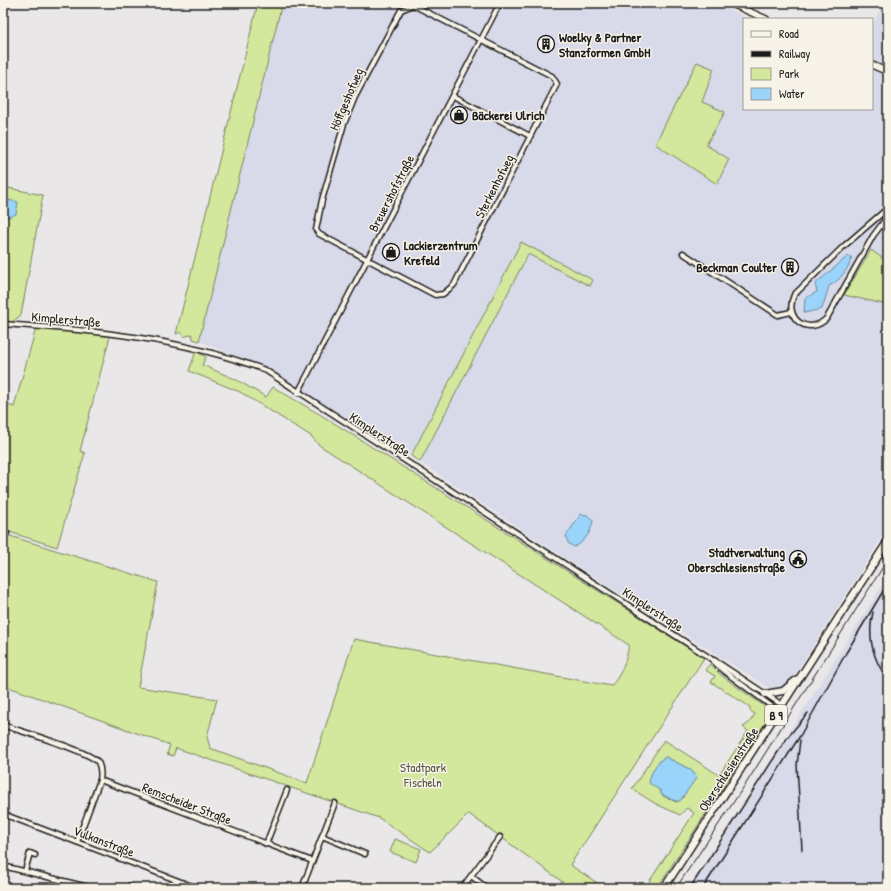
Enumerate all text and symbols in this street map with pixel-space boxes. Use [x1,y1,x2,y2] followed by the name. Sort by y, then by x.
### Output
[743,18,873,110] legend
[779,25,799,42] text: Road
[559,28,650,61] place label: Woelky & Partner Stanzformen GmbH
[536,34,556,54] building icon: Woelky & Partner Stanzformen GmbH
[779,45,810,62] text: Railway
[325,65,367,133] street label: Höffgeshofweg
[779,65,799,82] text: Park
[779,85,805,102] text: Water
[449,105,469,125] shop icon: Bäckerei Ulrich
[472,106,545,124] place label: Bäckerei Ulrich
[364,151,418,235] street label: Breuershofstraße
[470,151,518,221] street label: Sterkenhofweg
[404,236,478,269] place label: Lackierzentrum Krefeld
[381,242,401,262] shop icon: Lackierzentrum Krefeld
[780,257,800,277] building icon: Beckman Coulter
[696,258,778,276] place label: Beckman Coulter
[31,307,101,331] street label: Kimplerstraße
[346,408,414,460] street label: Kimplerstraße
[687,543,786,577] place label: Stadtverwaltung Oberschlesienstraße
[788,549,808,569] public building icon: Stadtverwaltung Oberschlesienstraße
[619,583,687,635] street label: Kimplerstraße
[765,705,787,725] road number: B 9
[694,723,762,815] street label: Oberschlesienstraße
[400,758,447,791] park label: Stadtpark Fischeln
[140,778,234,828] street label: Remscheider Straße
[71,821,137,861] street label: Vulkanstraße

